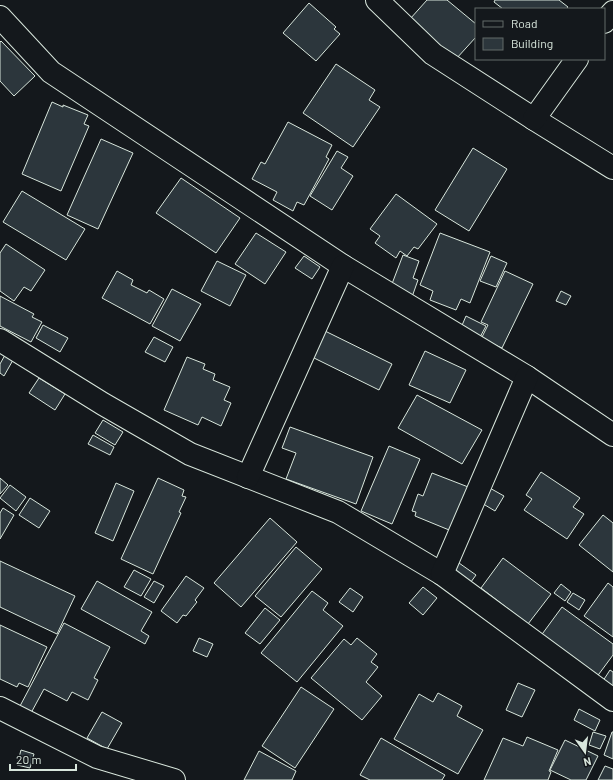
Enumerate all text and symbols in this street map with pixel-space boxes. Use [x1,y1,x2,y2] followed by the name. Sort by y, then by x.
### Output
[475,8,605,60] legend
[511,16,538,30] text: Road
[511,36,553,50] text: Building
[565,732,605,772] north arrow
[10,746,76,772] scale bar
[16,752,42,766] text: 20 m
[582,755,593,769] text: N

